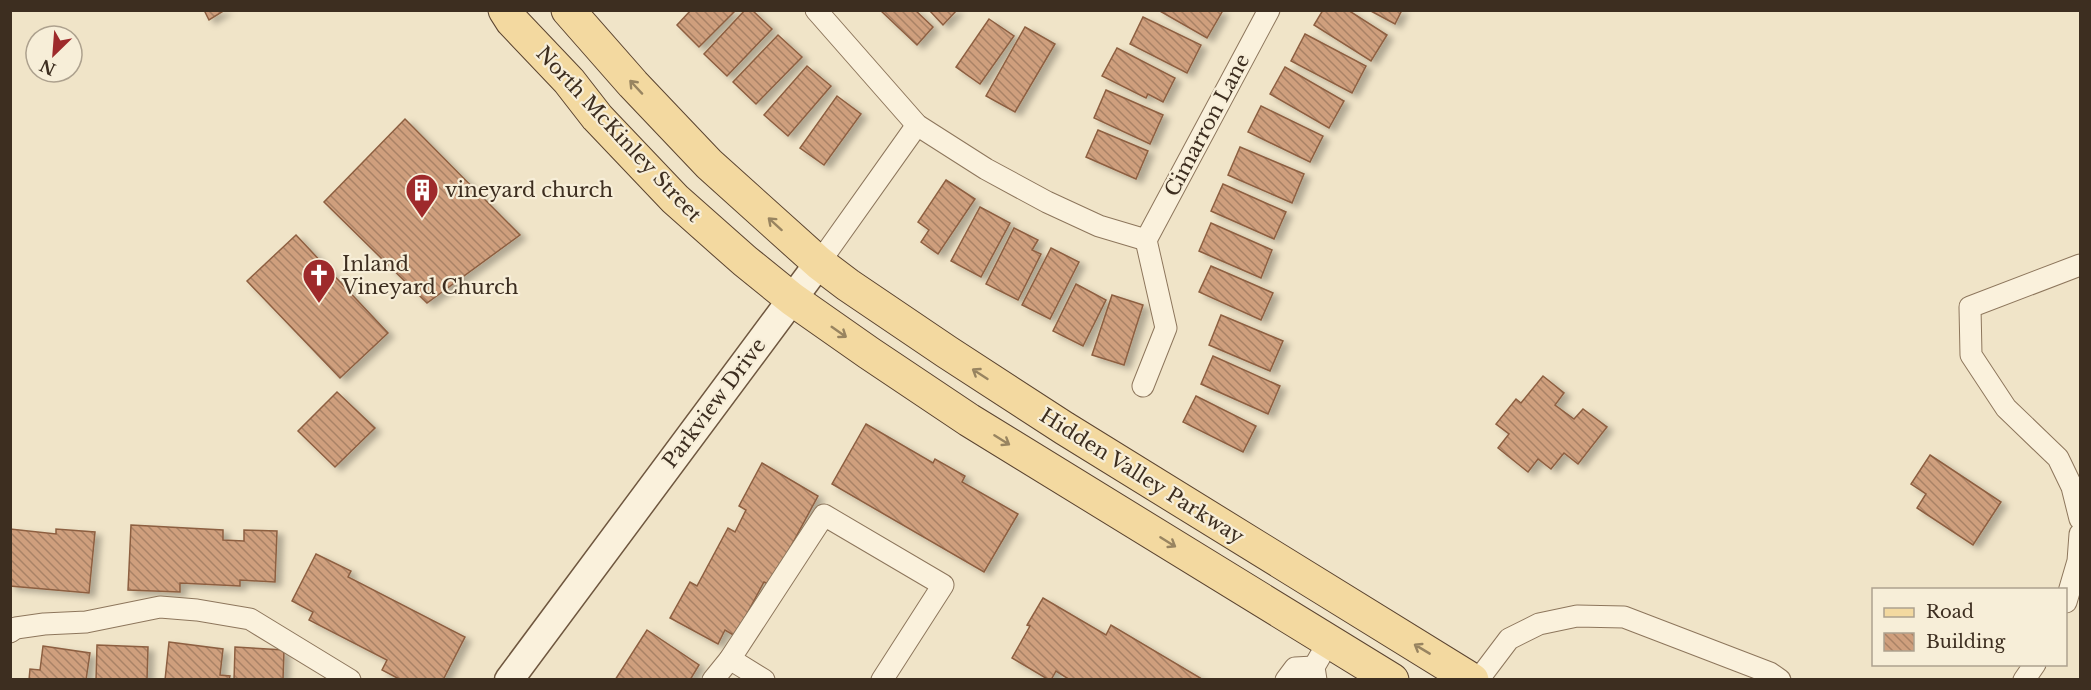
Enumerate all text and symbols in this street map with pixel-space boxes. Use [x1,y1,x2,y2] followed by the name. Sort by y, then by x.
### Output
[24,24,84,84] north arrow
[531,41,707,227] street label: North McKinley Street
[1159,50,1255,200] street label: Cimarron Lane
[37,55,59,80] text: N
[629,80,643,95] one-way arrow
[404,172,440,219] building icon: vineyard church
[445,178,613,202] place label: vineyard church
[768,217,783,231] one-way arrow
[341,252,519,299] place label: Inland Vineyard Church
[301,257,337,304] church icon: Inland Vineyard Church
[831,326,847,338] one-way arrow
[657,333,771,473] street label: Parkview Drive
[972,367,989,379] one-way arrow
[1035,403,1249,549] street label: Hidden Valley Parkway
[993,435,1010,447] one-way arrow
[1159,537,1176,549] one-way arrow
[1872,588,2067,666] legend
[1926,601,1974,623] text: Road
[1926,631,2005,653] text: Building
[1414,643,1431,656] one-way arrow

